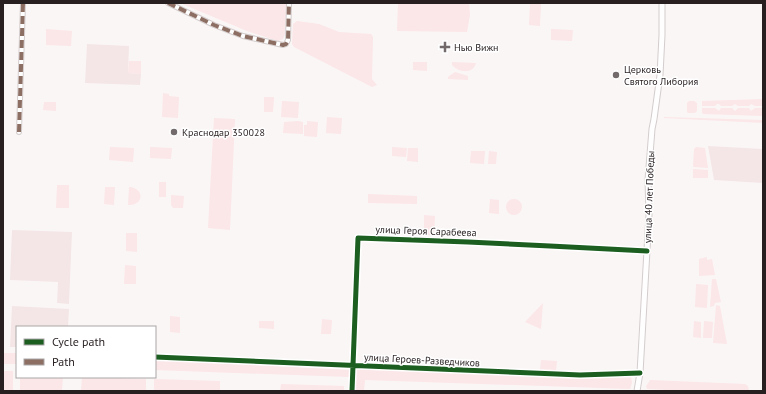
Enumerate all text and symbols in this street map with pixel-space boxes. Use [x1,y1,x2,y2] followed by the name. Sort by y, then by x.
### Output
[439,41,451,53] marker: Нью Вижн
[454,41,499,54] place label: Нью Вижн
[624,63,698,88] place label: Церковь Святого Либория
[611,70,621,80] marker: Церковь Святого Либория
[182,126,265,139] place label: Краснодар 350028
[169,127,179,137] marker: Краснодар 350028
[641,151,657,243] street label: улица 40 лет Победы
[375,223,477,239] street label: улица Героя Сарабеева
[16,326,156,378] legend
[52,334,105,349] text: Cycle path
[364,350,480,370] street label: улица Героев-Разведчиков
[52,354,75,369] text: Path

